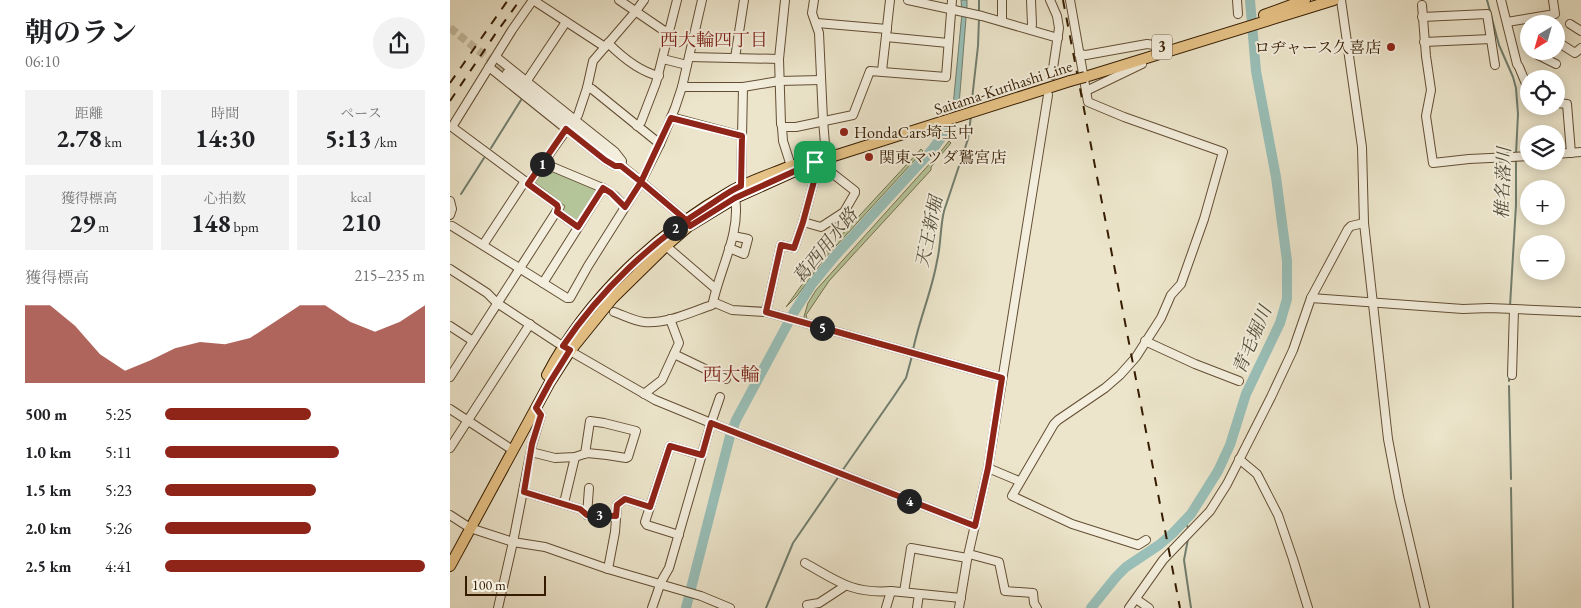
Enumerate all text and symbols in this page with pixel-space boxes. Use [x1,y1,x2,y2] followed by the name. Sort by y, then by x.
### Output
[25,14,137,50] text: 朝のラン
[1520,15,1565,60] north arrow
[1520,15,1565,280] map controls
[373,17,425,69] button: share
[660,28,768,51] district label: 西大輪四丁目
[1152,34,1172,60] road number: 3
[1254,37,1381,58] place label: ロヂャース久喜店
[1385,41,1397,53] marker: ロヂャース久喜店
[25,51,60,72] text: 06:10
[931,55,1075,120] street label: Saitama-Kurihashi Line
[1520,70,1565,115] button: locate
[75,104,103,122] text: 距離
[211,104,239,122] text: 時間
[340,104,382,122] text: ペース
[56,122,102,154] text: 2.78
[195,122,255,154] text: 14:30
[325,122,371,154] text: 5:13
[854,122,974,143] place label: HondaCars埼玉中
[1520,125,1565,170] button: layers
[838,126,850,138] marker: HondaCars埼玉中
[102,133,122,151] text: km
[371,133,397,151] text: /km
[794,141,836,183] pin
[1490,145,1515,219] water label: 椎名落川
[879,147,1006,168] place label: 関東マツダ鷲宮店
[801,148,829,176] icon: arrive
[863,151,875,163] marker: 関東マツダ鷲宮店
[530,152,554,176] pin: 1
[539,155,546,173] text: 1
[1520,180,1565,225] button: +
[351,188,372,206] text: kcal
[61,189,117,207] text: 獲得標高
[204,189,246,207] text: 心拍数
[910,191,948,270] water label: 天王新堀
[787,202,863,288] water label: 葛西用水路
[341,206,381,238] text: 210
[69,207,95,239] text: 29
[191,207,231,239] text: 148
[662,216,688,240] pin: 2
[95,218,109,236] text: m
[231,218,259,236] text: bpm
[672,219,679,237] text: 2
[1520,235,1565,280] button: −
[354,265,425,286] text: 215–235 m
[25,267,89,288] text: 獲得標高
[1227,300,1277,377] water label: 青毛堀川
[810,316,834,340] pin: 5
[819,319,826,337] text: 5
[702,362,760,387] district label: 西大輪
[25,404,67,425] text: 500 m
[105,404,132,425] text: 5:25
[25,442,71,463] text: 1.0 km
[105,442,132,463] text: 5:11
[25,480,71,501] text: 1.5 km
[105,480,132,501] text: 5:23
[896,488,922,514] pin: 4
[906,492,913,510] text: 4
[586,502,612,528] pin: 3
[596,506,603,524] text: 3
[25,518,71,539] text: 2.0 km
[105,518,132,539] text: 5:26
[25,556,71,577] text: 2.5 km
[105,556,132,577] text: 4:41
[465,573,546,596] scale bar
[472,576,506,594] text: 100 m

